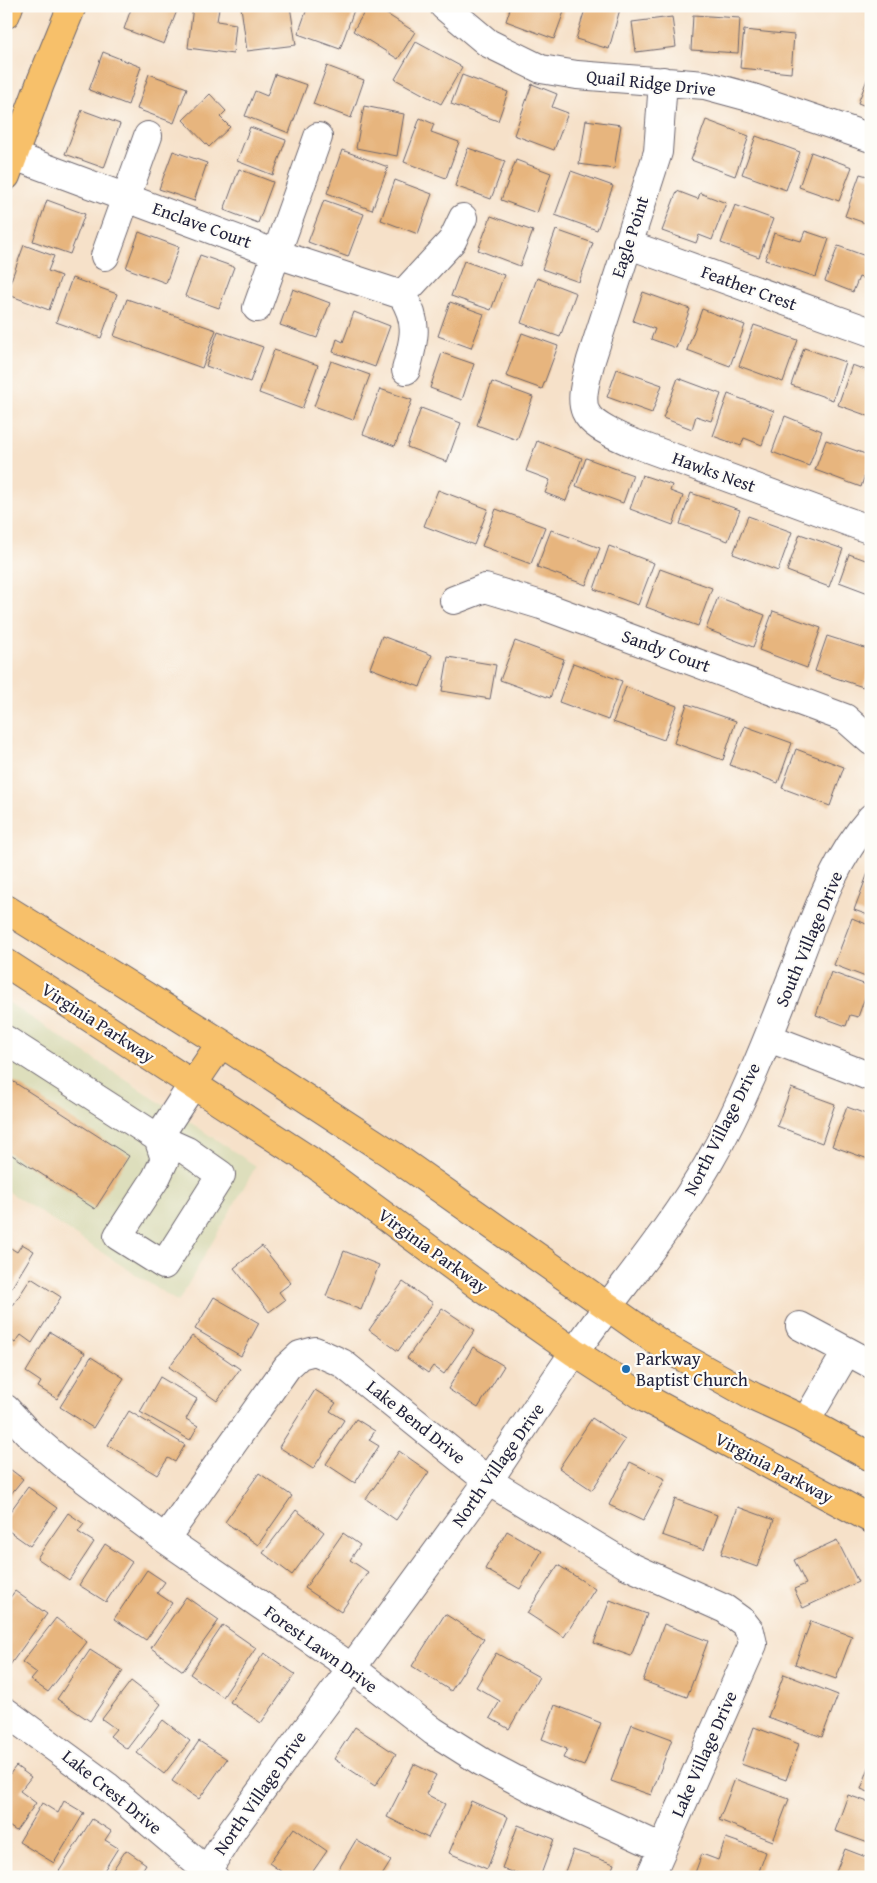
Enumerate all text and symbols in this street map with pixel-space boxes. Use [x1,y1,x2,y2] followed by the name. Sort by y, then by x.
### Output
[585,62,717,103] street label: Quail Ridge Drive
[604,192,656,281] street label: Eagle Point
[149,194,256,255] street label: Enclave Court
[697,258,801,318] street label: Feather Crest
[669,444,760,499] street label: Hawks Nest
[618,622,715,679] street label: Sandy Court
[768,867,849,1011] street label: South Village Drive
[36,976,160,1069] street label: Virginia Parkway
[676,1058,767,1200] street label: North Village Drive
[373,1201,494,1300] street label: Virginia Parkway
[636,1345,748,1393] place label: Parkway Baptist Church
[620,1363,632,1375] marker: Parkway Baptist Church
[361,1373,472,1470] street label: Lake Bend Drive
[445,1397,551,1532] street label: North Village Drive
[710,1425,838,1510] street label: Virginia Parkway
[259,1598,384,1699] street label: Forest Lawn Drive
[664,1686,743,1821] street label: Lake Village Drive
[207,1725,313,1860] street label: North Village Drive
[57,1743,168,1840] street label: Lake Crest Drive

